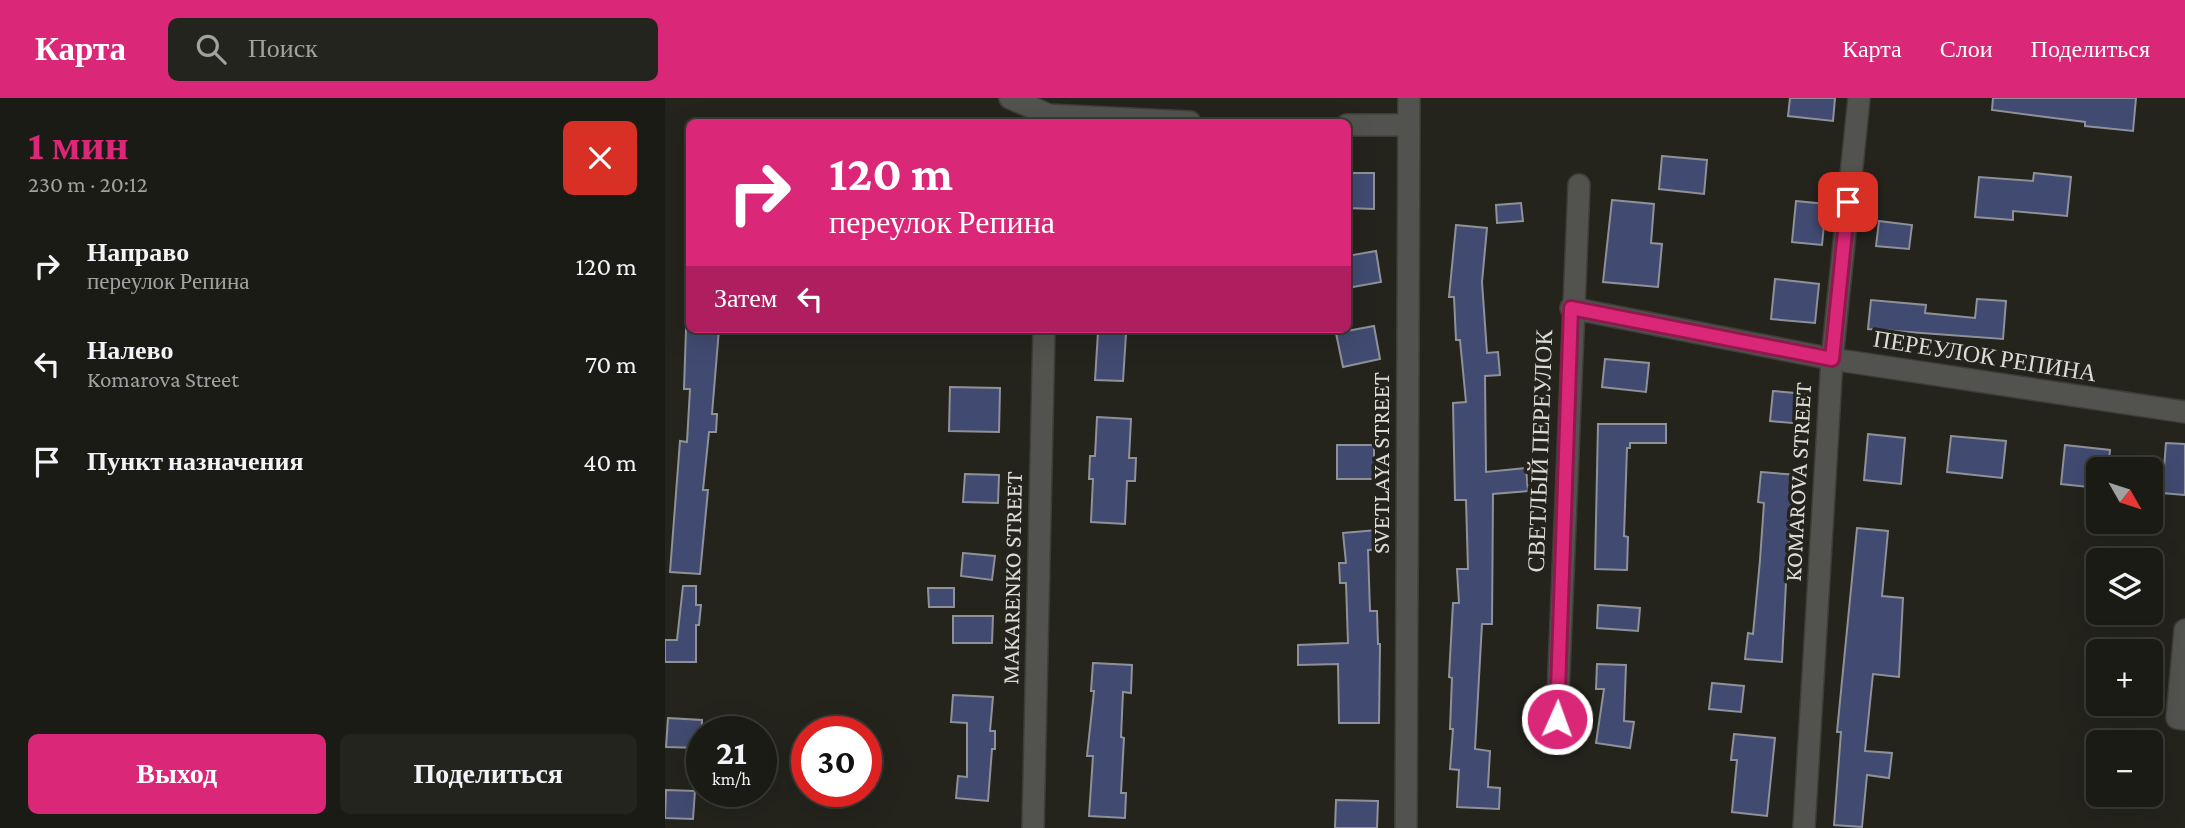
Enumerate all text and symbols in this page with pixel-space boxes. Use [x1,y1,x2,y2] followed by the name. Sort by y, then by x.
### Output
[168,18,658,81] search box
[35,30,126,67] text: Карта
[192,30,230,68] icon: search
[248,34,318,63] text: Поиск
[1842,35,1902,62] text: Карта
[1940,35,1993,62] text: Слои
[2031,35,2150,62] text: Поделиться
[28,121,129,168] text: 1 мин
[563,121,637,195] button: close
[829,146,953,201] text: 120 m
[714,147,805,238] icon: right
[28,171,148,197] text: 230 m · 20:12
[1818,172,1878,232] pin
[1829,183,1867,221] icon: arrive
[829,204,1055,240] text: переулок Репина
[87,238,189,267] text: Направо
[28,247,66,285] icon: right
[576,252,637,281] text: 120 m
[87,268,249,294] text: переулок Репина
[791,280,829,318] icon: left
[714,284,777,313] text: Затем
[1871,325,2099,387] street label: ПЕРЕУЛОК РЕПИНА
[1522,328,1557,573] street label: СВЕТЛЫЙ ПЕРЕУЛОК
[87,336,173,365] text: Налево
[28,345,66,383] icon: left
[585,350,637,379] text: 70 m
[87,366,239,392] text: Komarova Street
[1367,372,1394,554] street label: SVETLAYA STREET
[1779,382,1816,582] street label: KOMAROVA STREET
[28,443,66,481] icon: arrive
[87,447,304,476] text: Пункт назначения
[583,448,637,477] text: 40 m
[2086,457,2163,534] north arrow
[2086,457,2163,807] map controls
[996,471,1027,685] street label: MAKARENKO STREET
[2086,548,2163,625] button: layers
[2086,639,2163,716] button: +
[1520,682,1594,756] position arrow
[791,716,882,807] speed limit sign: 30
[2086,730,2163,807] button: −
[716,733,747,772] text: 21
[28,734,326,814] button: Выход
[340,734,637,814] button: Поделиться
[712,769,751,789] text: km/h

